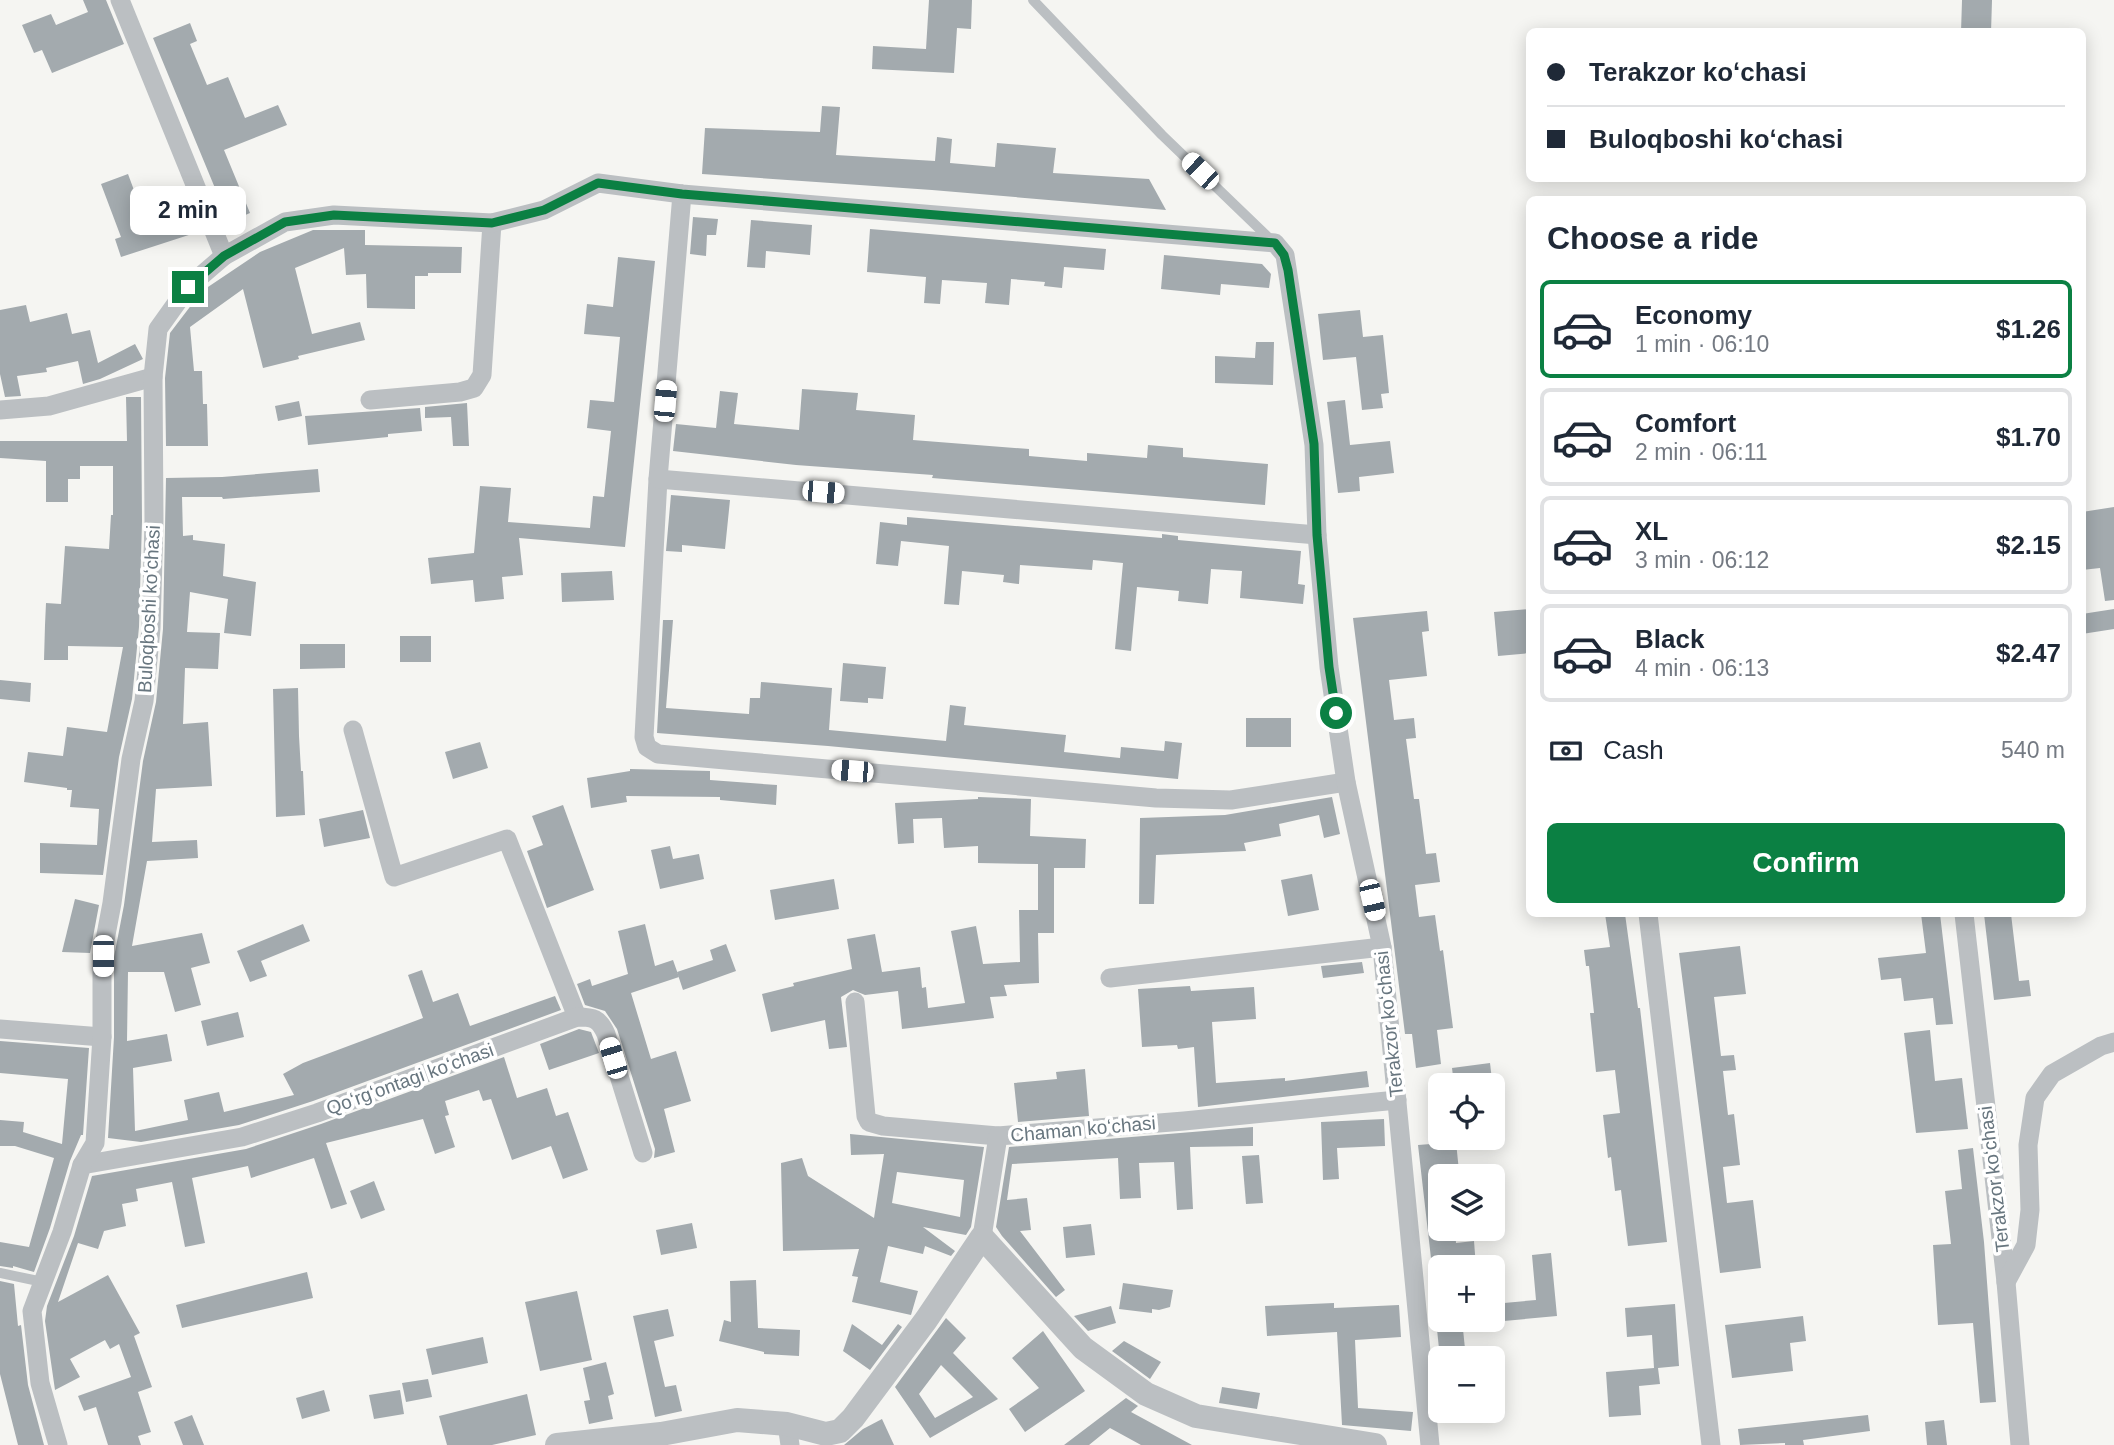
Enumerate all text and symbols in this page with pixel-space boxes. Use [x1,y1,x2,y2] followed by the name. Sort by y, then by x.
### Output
[1589,57,1807,87] text: Terakzor koʻchasi
[1589,124,1843,154] text: Buloqboshi koʻchasi
[1178,149,1223,193] car
[130,186,246,234] callout: 2 min
[158,197,218,223] text: 2 min
[1547,220,1759,256] text: Choose a ride
[172,271,204,303] route end
[1551,298,1614,361] icon: car
[1635,300,1752,330] text: Economy
[1996,314,2061,344] text: $1.26
[1635,331,1769,357] text: 1 min · 06:10
[653,379,678,423] car
[1551,406,1614,469] icon: car
[1635,408,1736,438] text: Comfort
[1996,422,2061,452] text: $1.70
[1635,439,1768,465] text: 2 min · 06:11
[802,480,845,504] car
[1551,514,1614,577] icon: car
[1635,516,1668,546] text: XL
[134,525,164,693] street label: Buloqboshi koʻchasi
[1996,530,2061,560] text: $2.15
[1635,547,1769,573] text: 3 min · 06:12
[1551,622,1614,685] icon: car
[1635,624,1704,654] text: Black
[1996,638,2061,668] text: $2.47
[1635,655,1769,681] text: 4 min · 06:13
[1320,697,1352,729] route start
[1547,732,1585,770] icon: cash
[1603,735,1664,765] text: Cash
[2001,737,2065,763] text: 540 m
[831,759,874,783] car
[1547,823,2065,903] button: Confirm
[1358,877,1387,923] car
[93,935,114,977] car
[1371,950,1407,1098] street label: Terakzor koʻchasi
[597,1035,630,1081] car
[324,1039,496,1119] street label: Qoʻrgʻontagi koʻchasi
[1428,1073,1505,1423] map controls
[1428,1073,1505,1150] button: locate
[1975,1105,2013,1253] street label: Terakzor koʻchasi
[1009,1112,1157,1146] street label: Chaman koʻchasi
[1428,1164,1505,1241] button: layers
[1428,1255,1505,1332] button: +
[1428,1346,1505,1423] button: −

